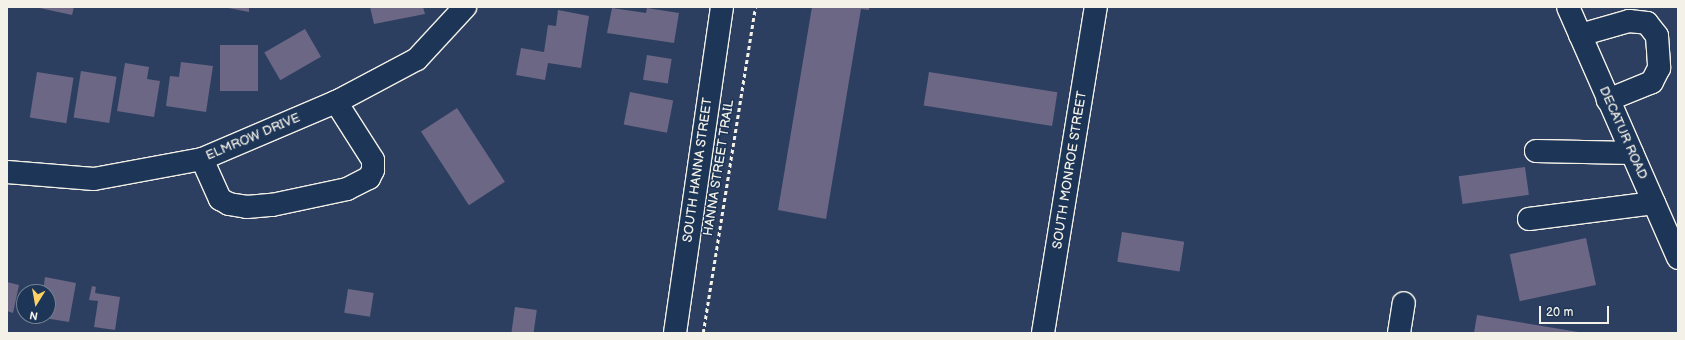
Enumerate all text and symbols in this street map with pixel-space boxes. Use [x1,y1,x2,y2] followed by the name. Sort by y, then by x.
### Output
[1596,84,1650,182] street label: DECATUR ROAD
[1050,90,1090,250] street label: SOUTH MONROE STREET
[680,97,716,243] street label: SOUTH HANNA STREET
[700,99,738,237] street label: HANNA STREET TRAIL
[204,110,302,164] street label: ELMROW DRIVE
[16,284,56,324] north arrow
[1541,298,1611,324] scale bar
[1546,305,1573,320] text: 20 m
[29,308,39,322] text: N

